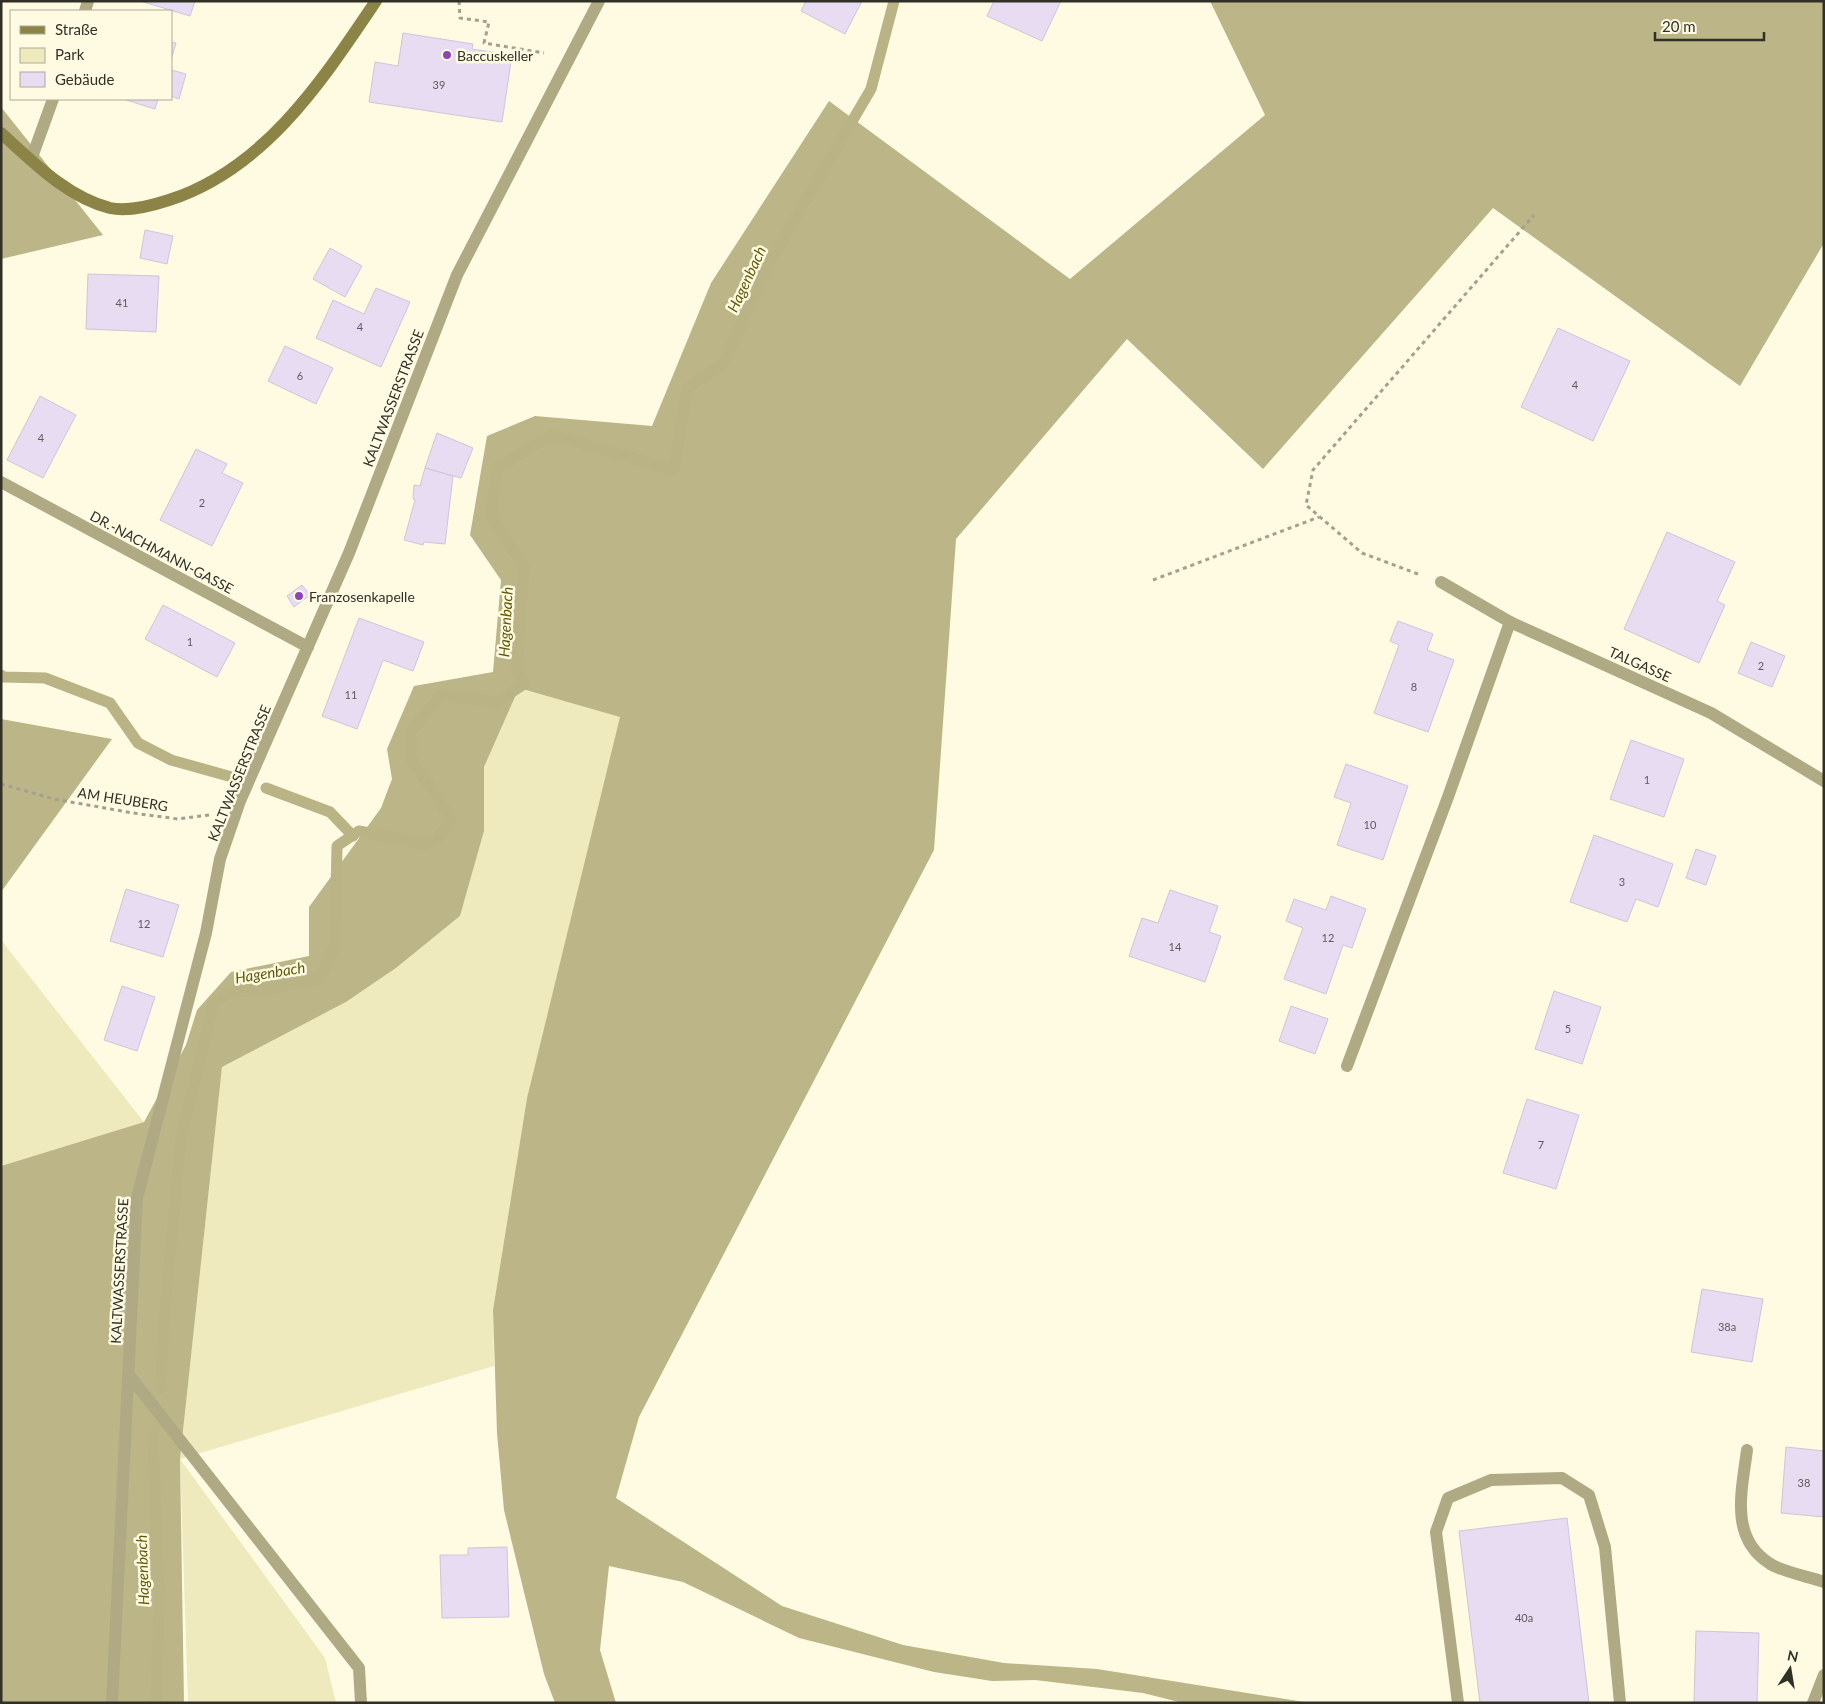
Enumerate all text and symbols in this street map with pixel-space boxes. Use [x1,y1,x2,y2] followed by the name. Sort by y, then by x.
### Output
[10,10,172,100] legend
[1655,10,1764,42] scale bar
[1662,17,1696,35] text: 20 m
[55,20,98,38] text: Straße
[55,45,85,63] text: Park
[457,47,533,64] place label: Baccuskeller
[441,49,453,61] marker: Baccuskeller
[55,70,114,88] text: Gebäude
[433,78,445,91] house number: 39
[723,243,769,315] water label: Hagenbach
[116,296,128,309] house number: 41
[357,320,364,333] house number: 4
[359,327,427,469] street label: KALTWASSERSTRASSE
[297,369,303,382] house number: 6
[1572,378,1579,391] house number: 4
[38,431,45,444] house number: 4
[199,496,205,509] house number: 2
[87,507,237,597] street label: DR.-NACHMANN-GASSE
[494,586,516,658] water label: Hagenbach
[309,588,415,605] place label: Franzosenkapelle
[293,590,305,602] marker: Franzosenkapelle
[187,635,193,648] house number: 1
[1606,643,1674,685] street label: TALGASSE
[1758,659,1764,672] house number: 2
[1411,680,1417,693] house number: 8
[345,688,357,701] house number: 11
[204,702,274,844] street label: KALTWASSERSTRASSE
[1644,773,1650,786] house number: 1
[77,783,169,815] street label: AM HEUBERG
[1364,818,1377,831] house number: 10
[1619,875,1625,888] house number: 3
[138,917,150,930] house number: 12
[1322,931,1334,944] house number: 12
[1169,940,1182,953] house number: 14
[234,958,306,986] water label: Hagenbach
[1565,1022,1571,1035] house number: 5
[1538,1138,1544,1151] house number: 7
[107,1198,131,1344] street label: KALTWASSERSTRASSE
[1718,1320,1736,1333] house number: 38a
[1798,1476,1810,1489] house number: 38
[132,1534,152,1606] water label: Hagenbach
[1515,1611,1533,1624] house number: 40a
[1765,1644,1815,1694] north arrow
[1786,1646,1800,1665] text: N

